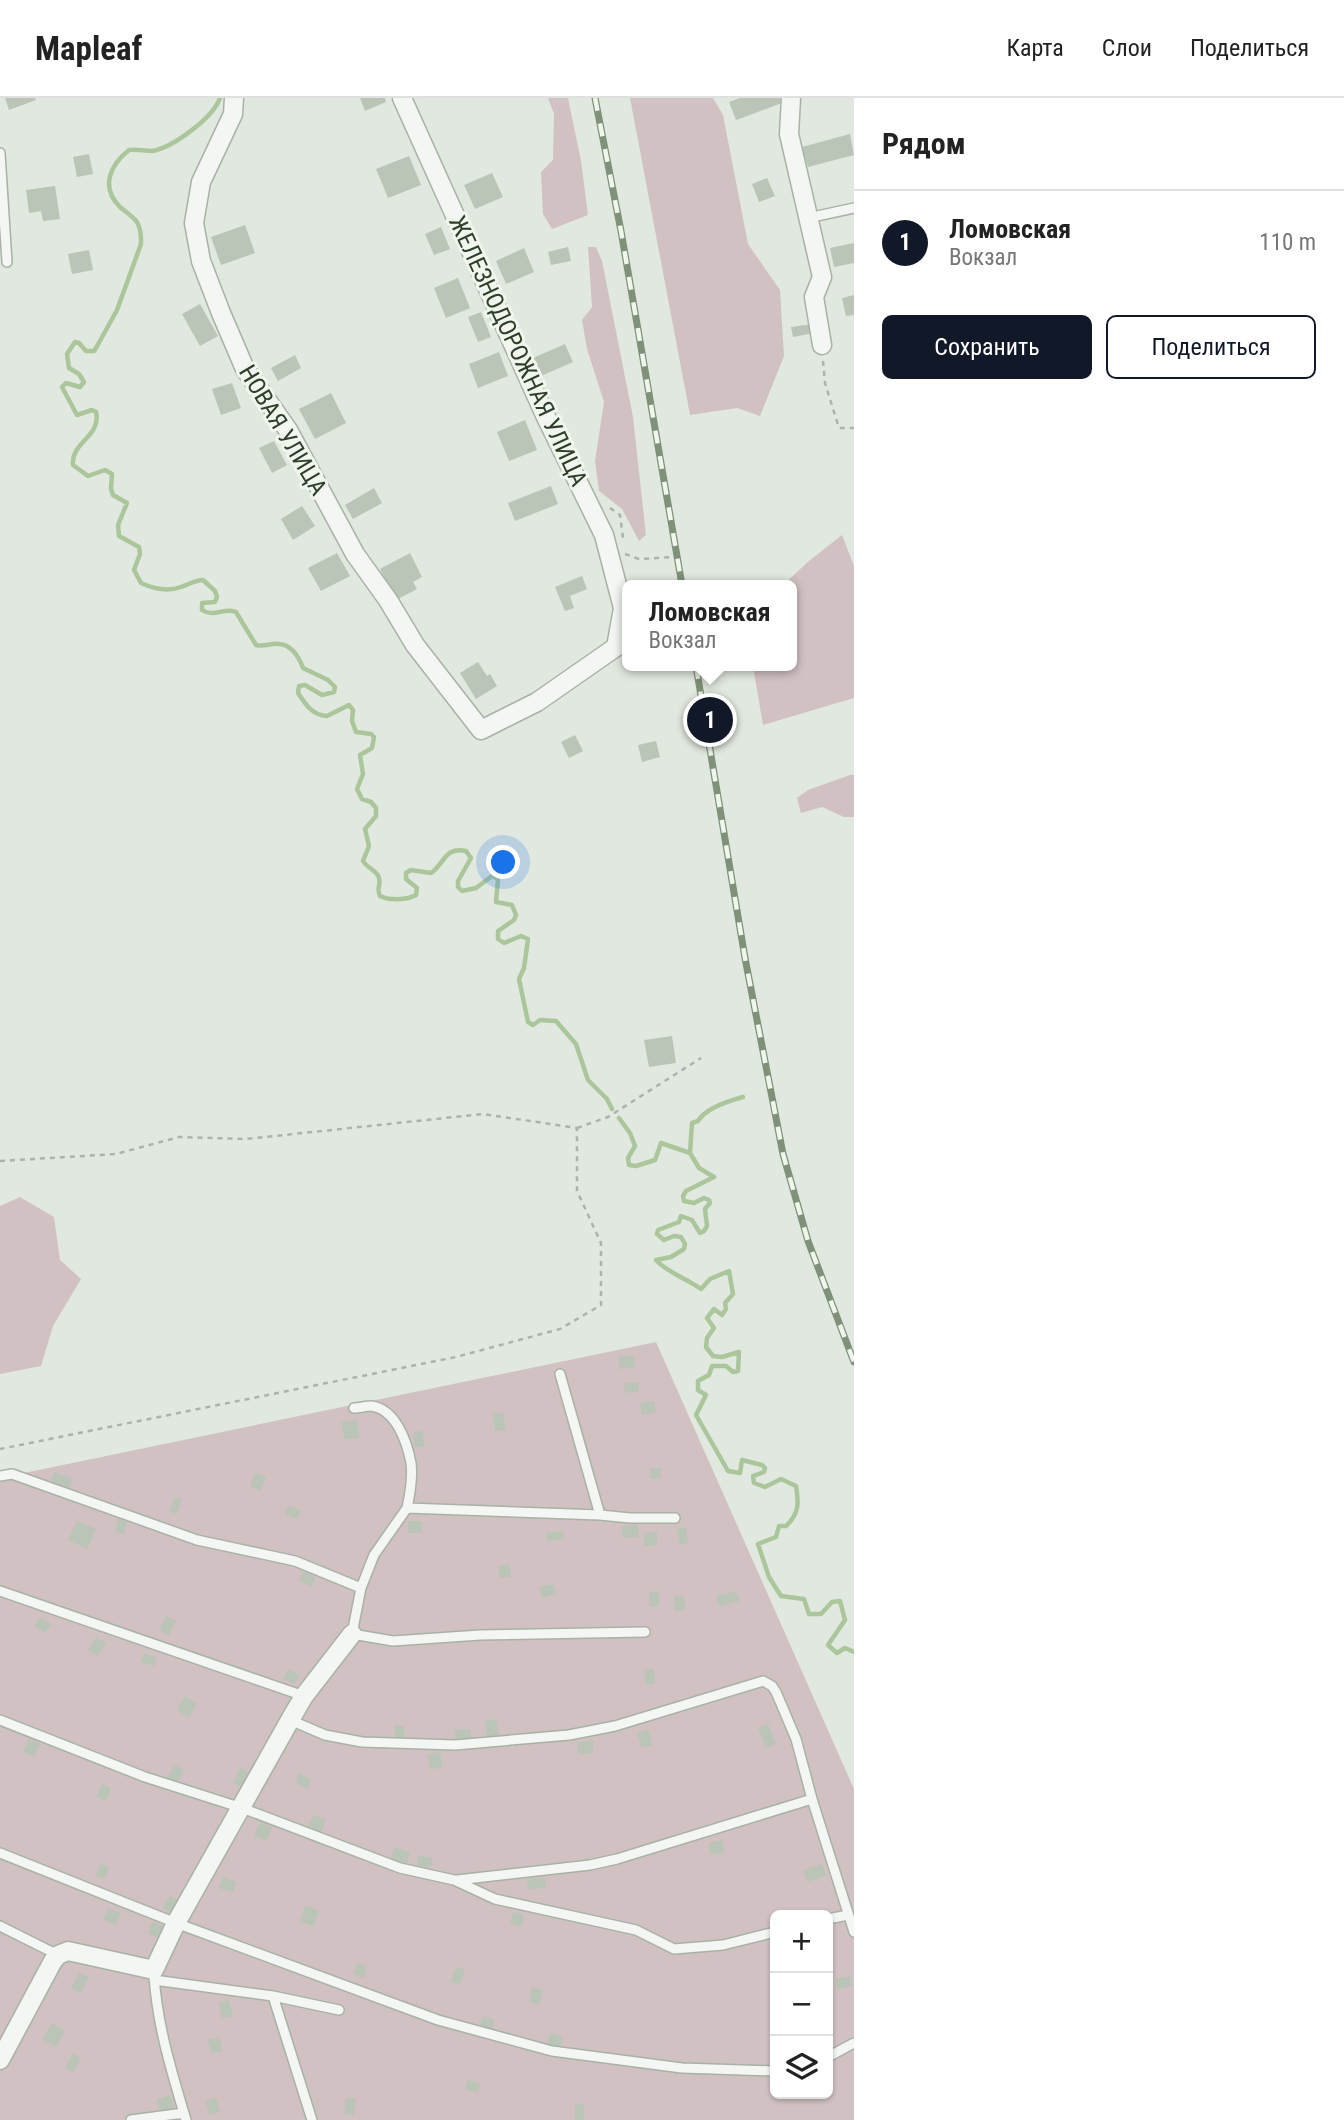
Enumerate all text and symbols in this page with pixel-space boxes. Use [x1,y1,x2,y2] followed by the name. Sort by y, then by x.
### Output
[35,29,142,68] text: Mapleaf
[1006,34,1064,62] text: Карта
[1102,34,1152,62] text: Слои
[1190,34,1309,62] text: Поделиться
[882,126,966,161] text: Рядом
[443,211,593,491] street label: ЖЕЛЕЗНОДОРОЖНАЯ УЛИЦА
[949,214,1071,244] text: Ломовская
[899,229,911,256] text: 1
[1259,229,1316,256] text: 110 m
[949,244,1017,271] text: Вокзал
[882,315,1092,379] button: Сохранить
[1106,315,1316,379] button: Поделиться
[233,360,333,500] street label: НОВАЯ УЛИЦА
[622,580,797,671] popup
[648,597,771,627] text: Ломовская
[648,627,717,654] text: Вокзал
[687,694,733,746] pin: 1
[486,845,520,879] your location
[770,1910,833,2099] map controls
[770,1910,833,1973] button: +
[770,1973,833,2036] button: −
[770,2036,833,2099] button: layers

